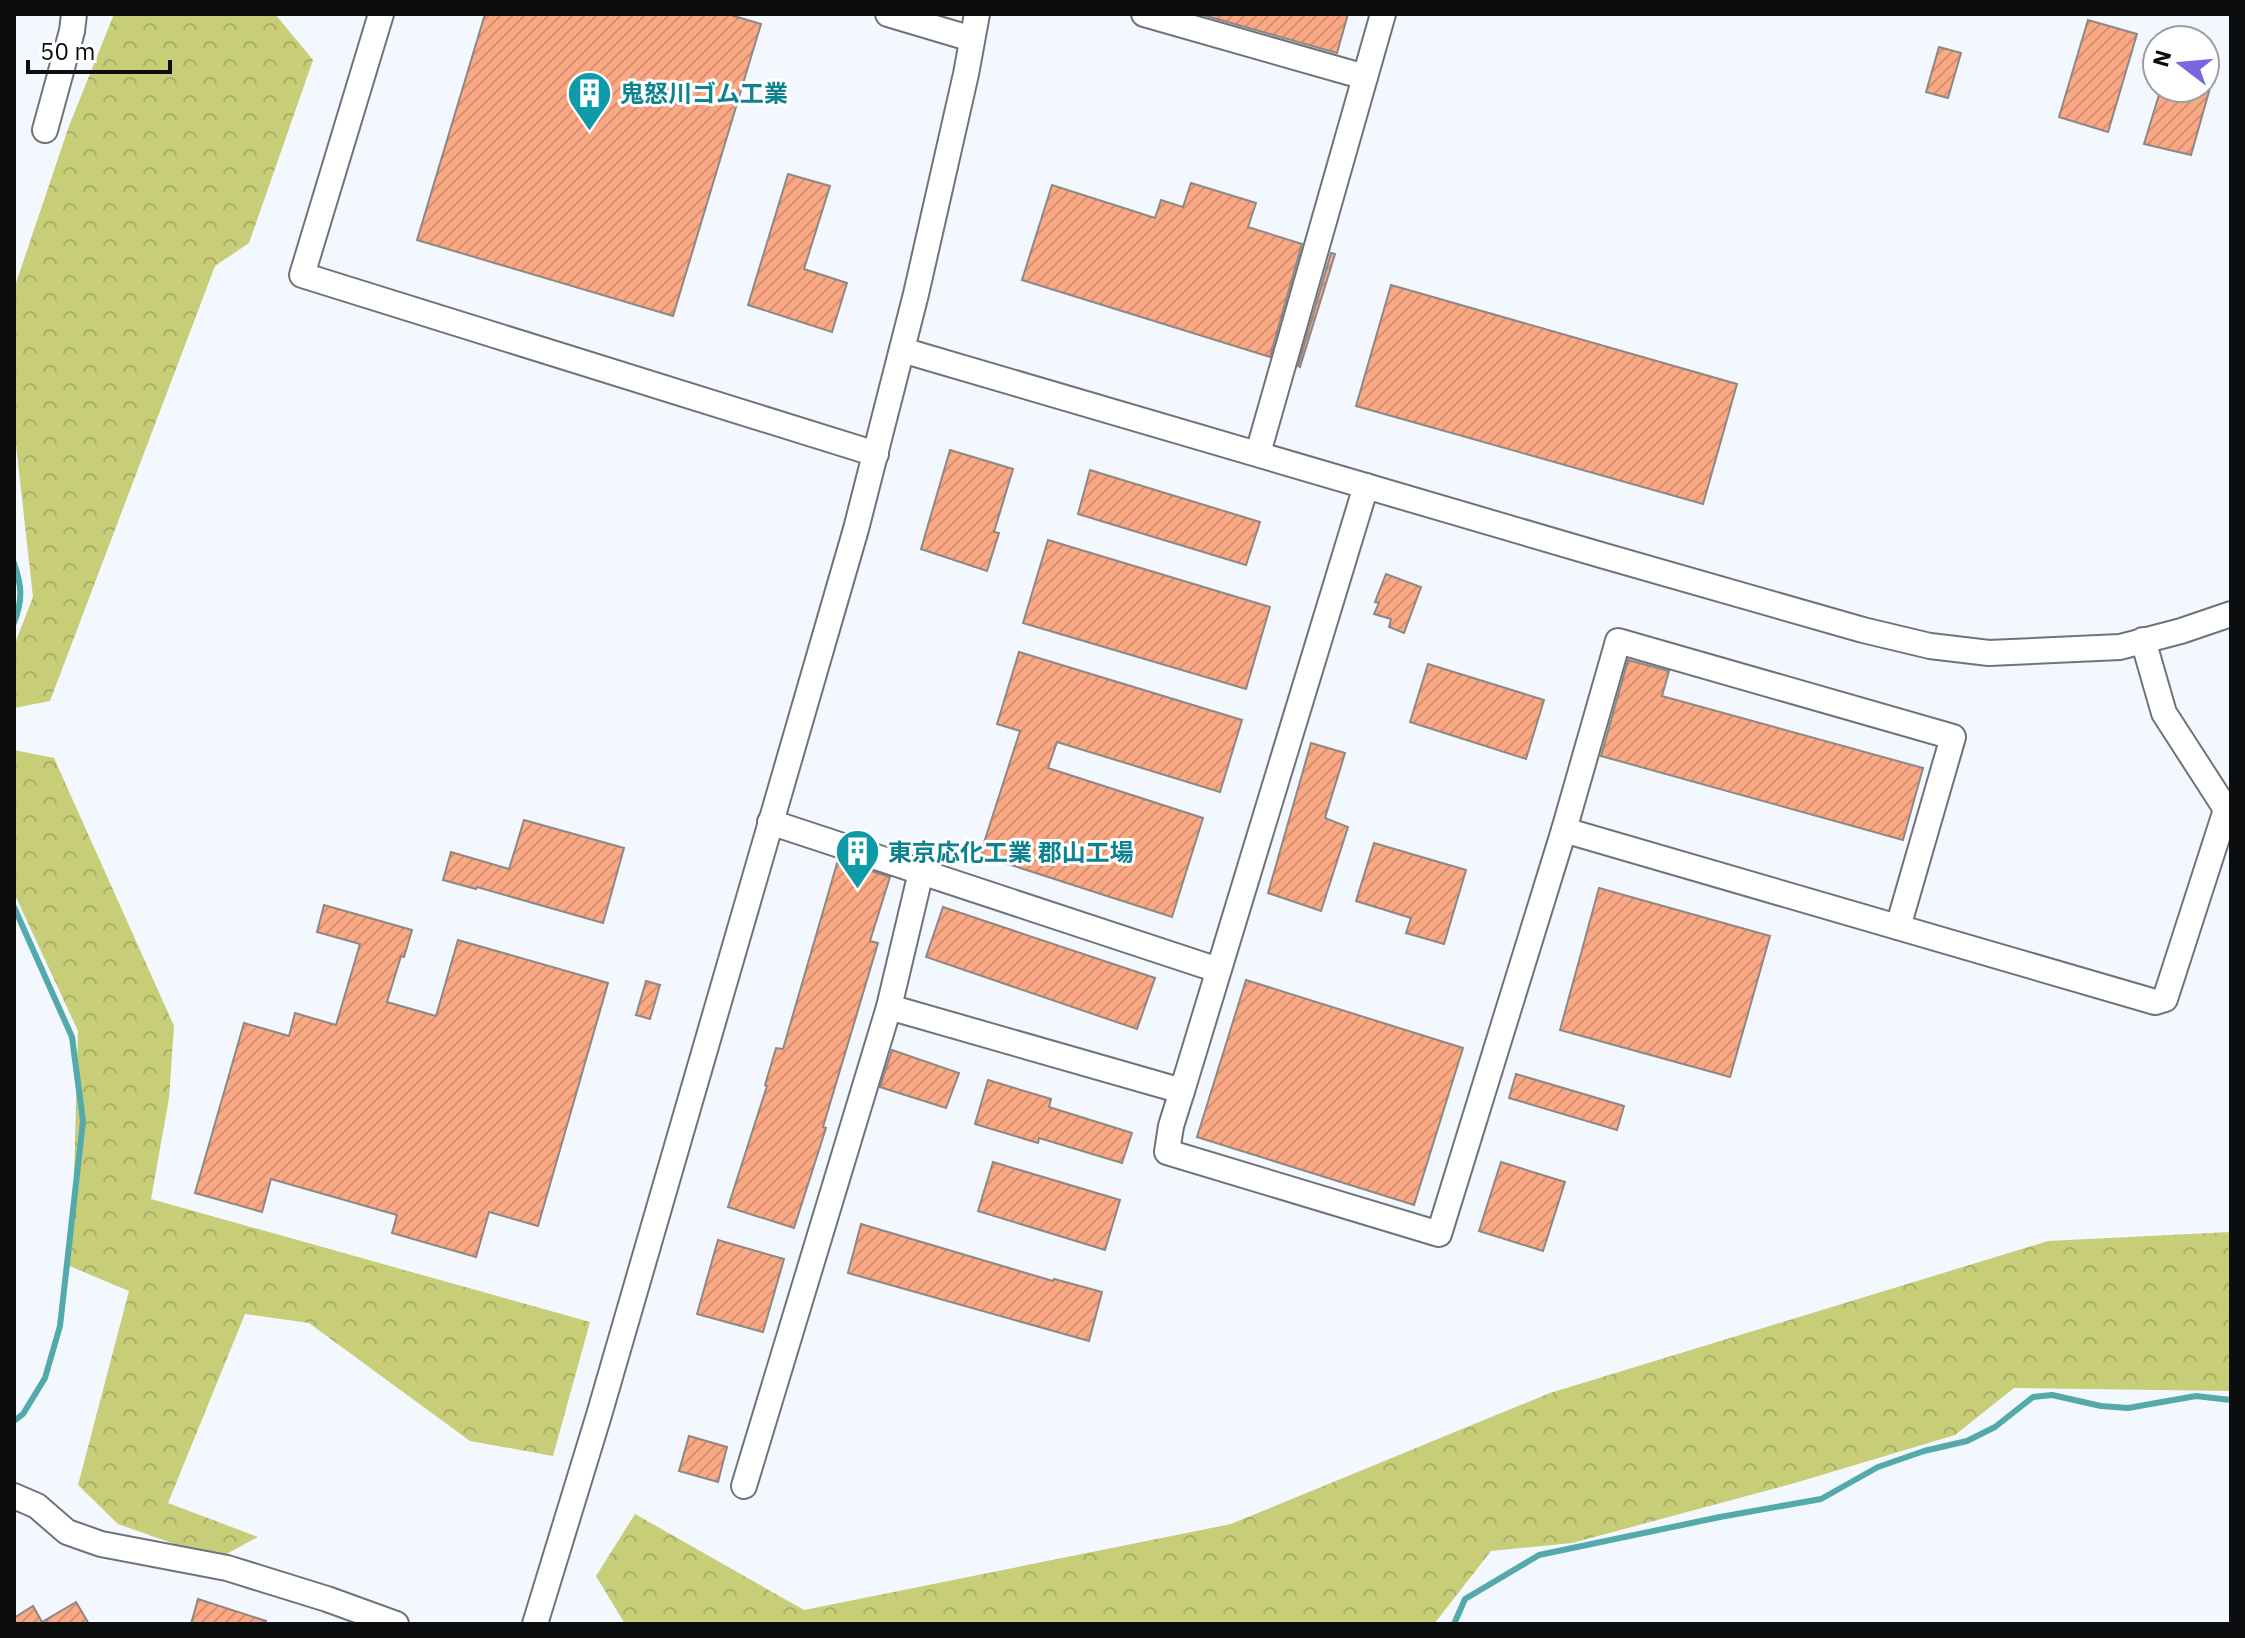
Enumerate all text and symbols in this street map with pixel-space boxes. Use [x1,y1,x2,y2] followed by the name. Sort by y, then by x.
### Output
[28,24,170,74] scale bar
[2141,24,2221,104] north arrow
[40,35,95,67] text: 50 m
[2145,47,2177,70] text: N
[565,69,613,132] building icon: 鬼怒川ゴム工業
[620,77,788,109] place label: 鬼怒川ゴム工業
[833,828,881,891] building icon: 東京応化工業 郡山工場
[888,836,1134,868] place label: 東京応化工業 郡山工場

